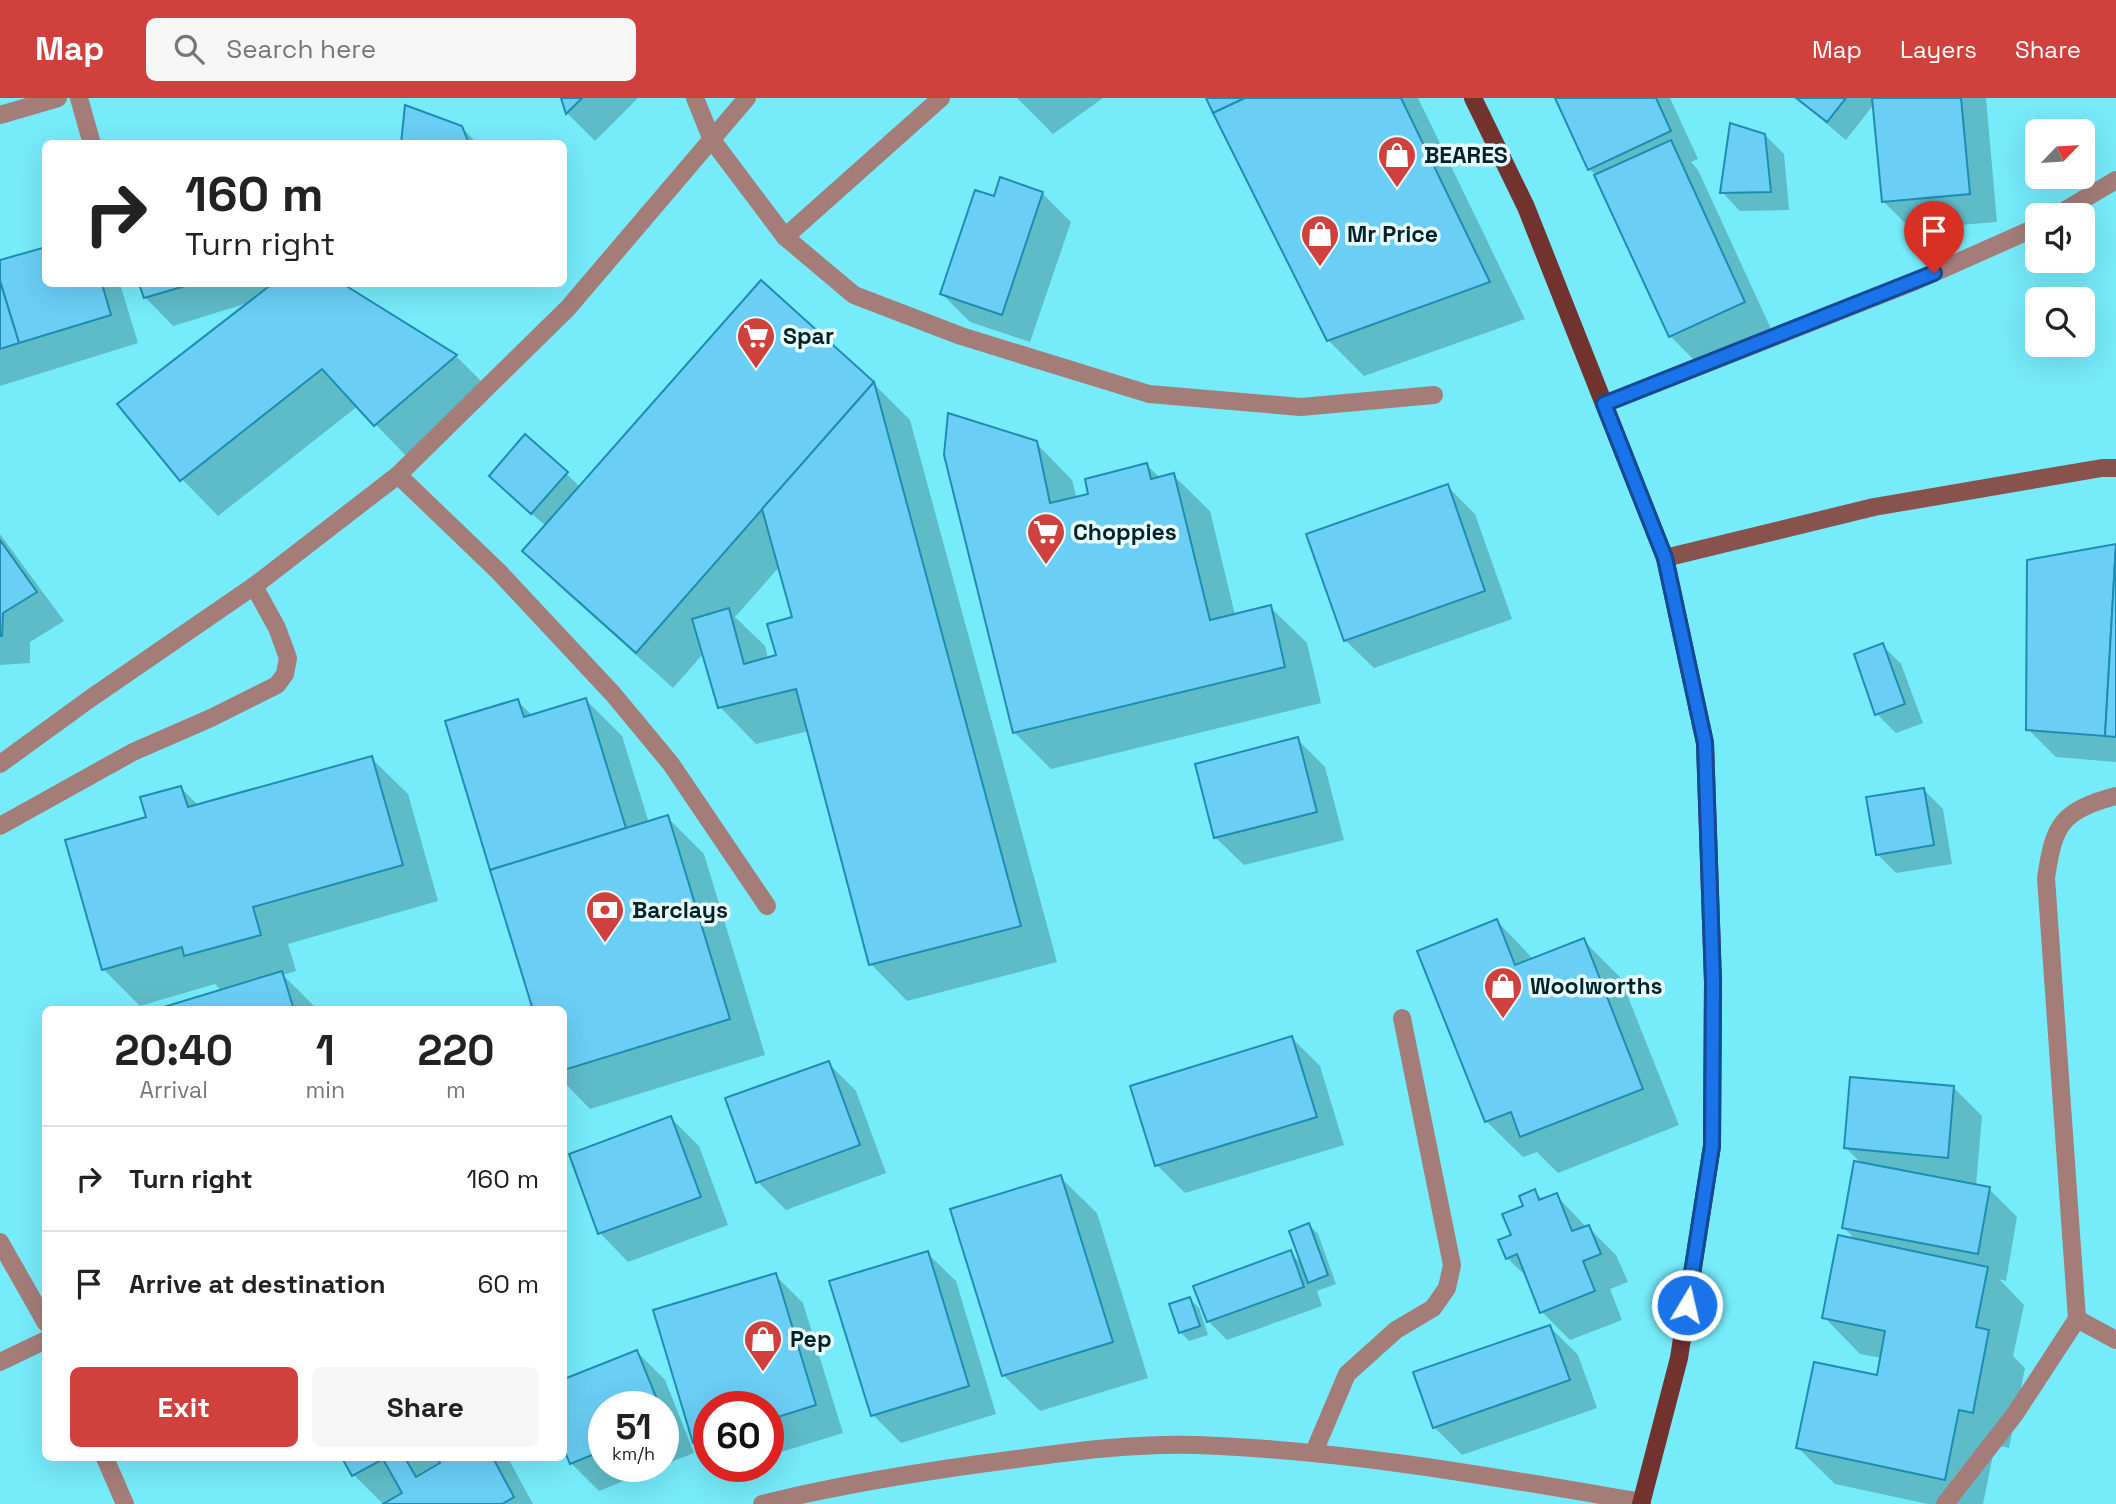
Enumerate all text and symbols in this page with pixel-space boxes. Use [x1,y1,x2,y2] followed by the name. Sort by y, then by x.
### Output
[146,18,636,81] search box
[35,28,104,70] text: Map
[170,30,208,68] icon: search
[226,32,376,66] text: Search here
[1812,34,1862,65] text: Map
[1900,34,1977,65] text: Layers
[2015,34,2081,65] text: Share
[2025,119,2095,189] north arrow
[2025,119,2095,357] map controls
[1376,134,1418,189] shop icon: BEARES
[1424,140,1508,170] place label: BEARES
[185,163,323,225] text: 160 m
[70,168,161,259] icon: right
[1904,201,1964,273] pin
[2025,203,2095,273] button: sound
[1915,212,1953,250] icon: arrive
[1299,213,1341,268] shop icon: Mr Price
[1347,219,1438,249] place label: Mr Price
[185,224,335,264] text: Turn right
[2025,287,2095,357] button: search
[735,315,777,370] supermarket icon: Spar
[783,321,834,351] place label: Spar
[1025,511,1067,566] supermarket icon: Choppies
[1073,517,1177,547] place label: Choppies
[584,889,626,944] bank icon: Barclays
[632,895,728,925] place label: Barclays
[1482,965,1524,1020] shop icon: Woolworths
[1530,971,1663,1001] place label: Woolworths
[114,1024,233,1077] text: 20:40
[316,1024,335,1077] text: 1
[417,1024,495,1077] text: 220
[140,1075,208,1105] text: Arrival
[305,1075,345,1105] text: min
[446,1075,466,1105] text: m
[70,1160,108,1198] icon: right
[129,1162,253,1196] text: Turn right
[467,1162,539,1196] text: 160 m
[70,1265,108,1303] icon: arrive
[129,1267,386,1301] text: Arrive at destination
[477,1267,539,1301] text: 60 m
[1650,1268,1724,1342] position arrow
[742,1318,784,1373] shop icon: Pep
[790,1324,832,1354] place label: Pep
[70,1367,298,1447] button: Exit
[312,1367,539,1447] button: Share
[693,1391,784,1482] speed limit sign: 60
[615,1405,652,1449] text: 51
[612,1442,655,1465] text: km/h

